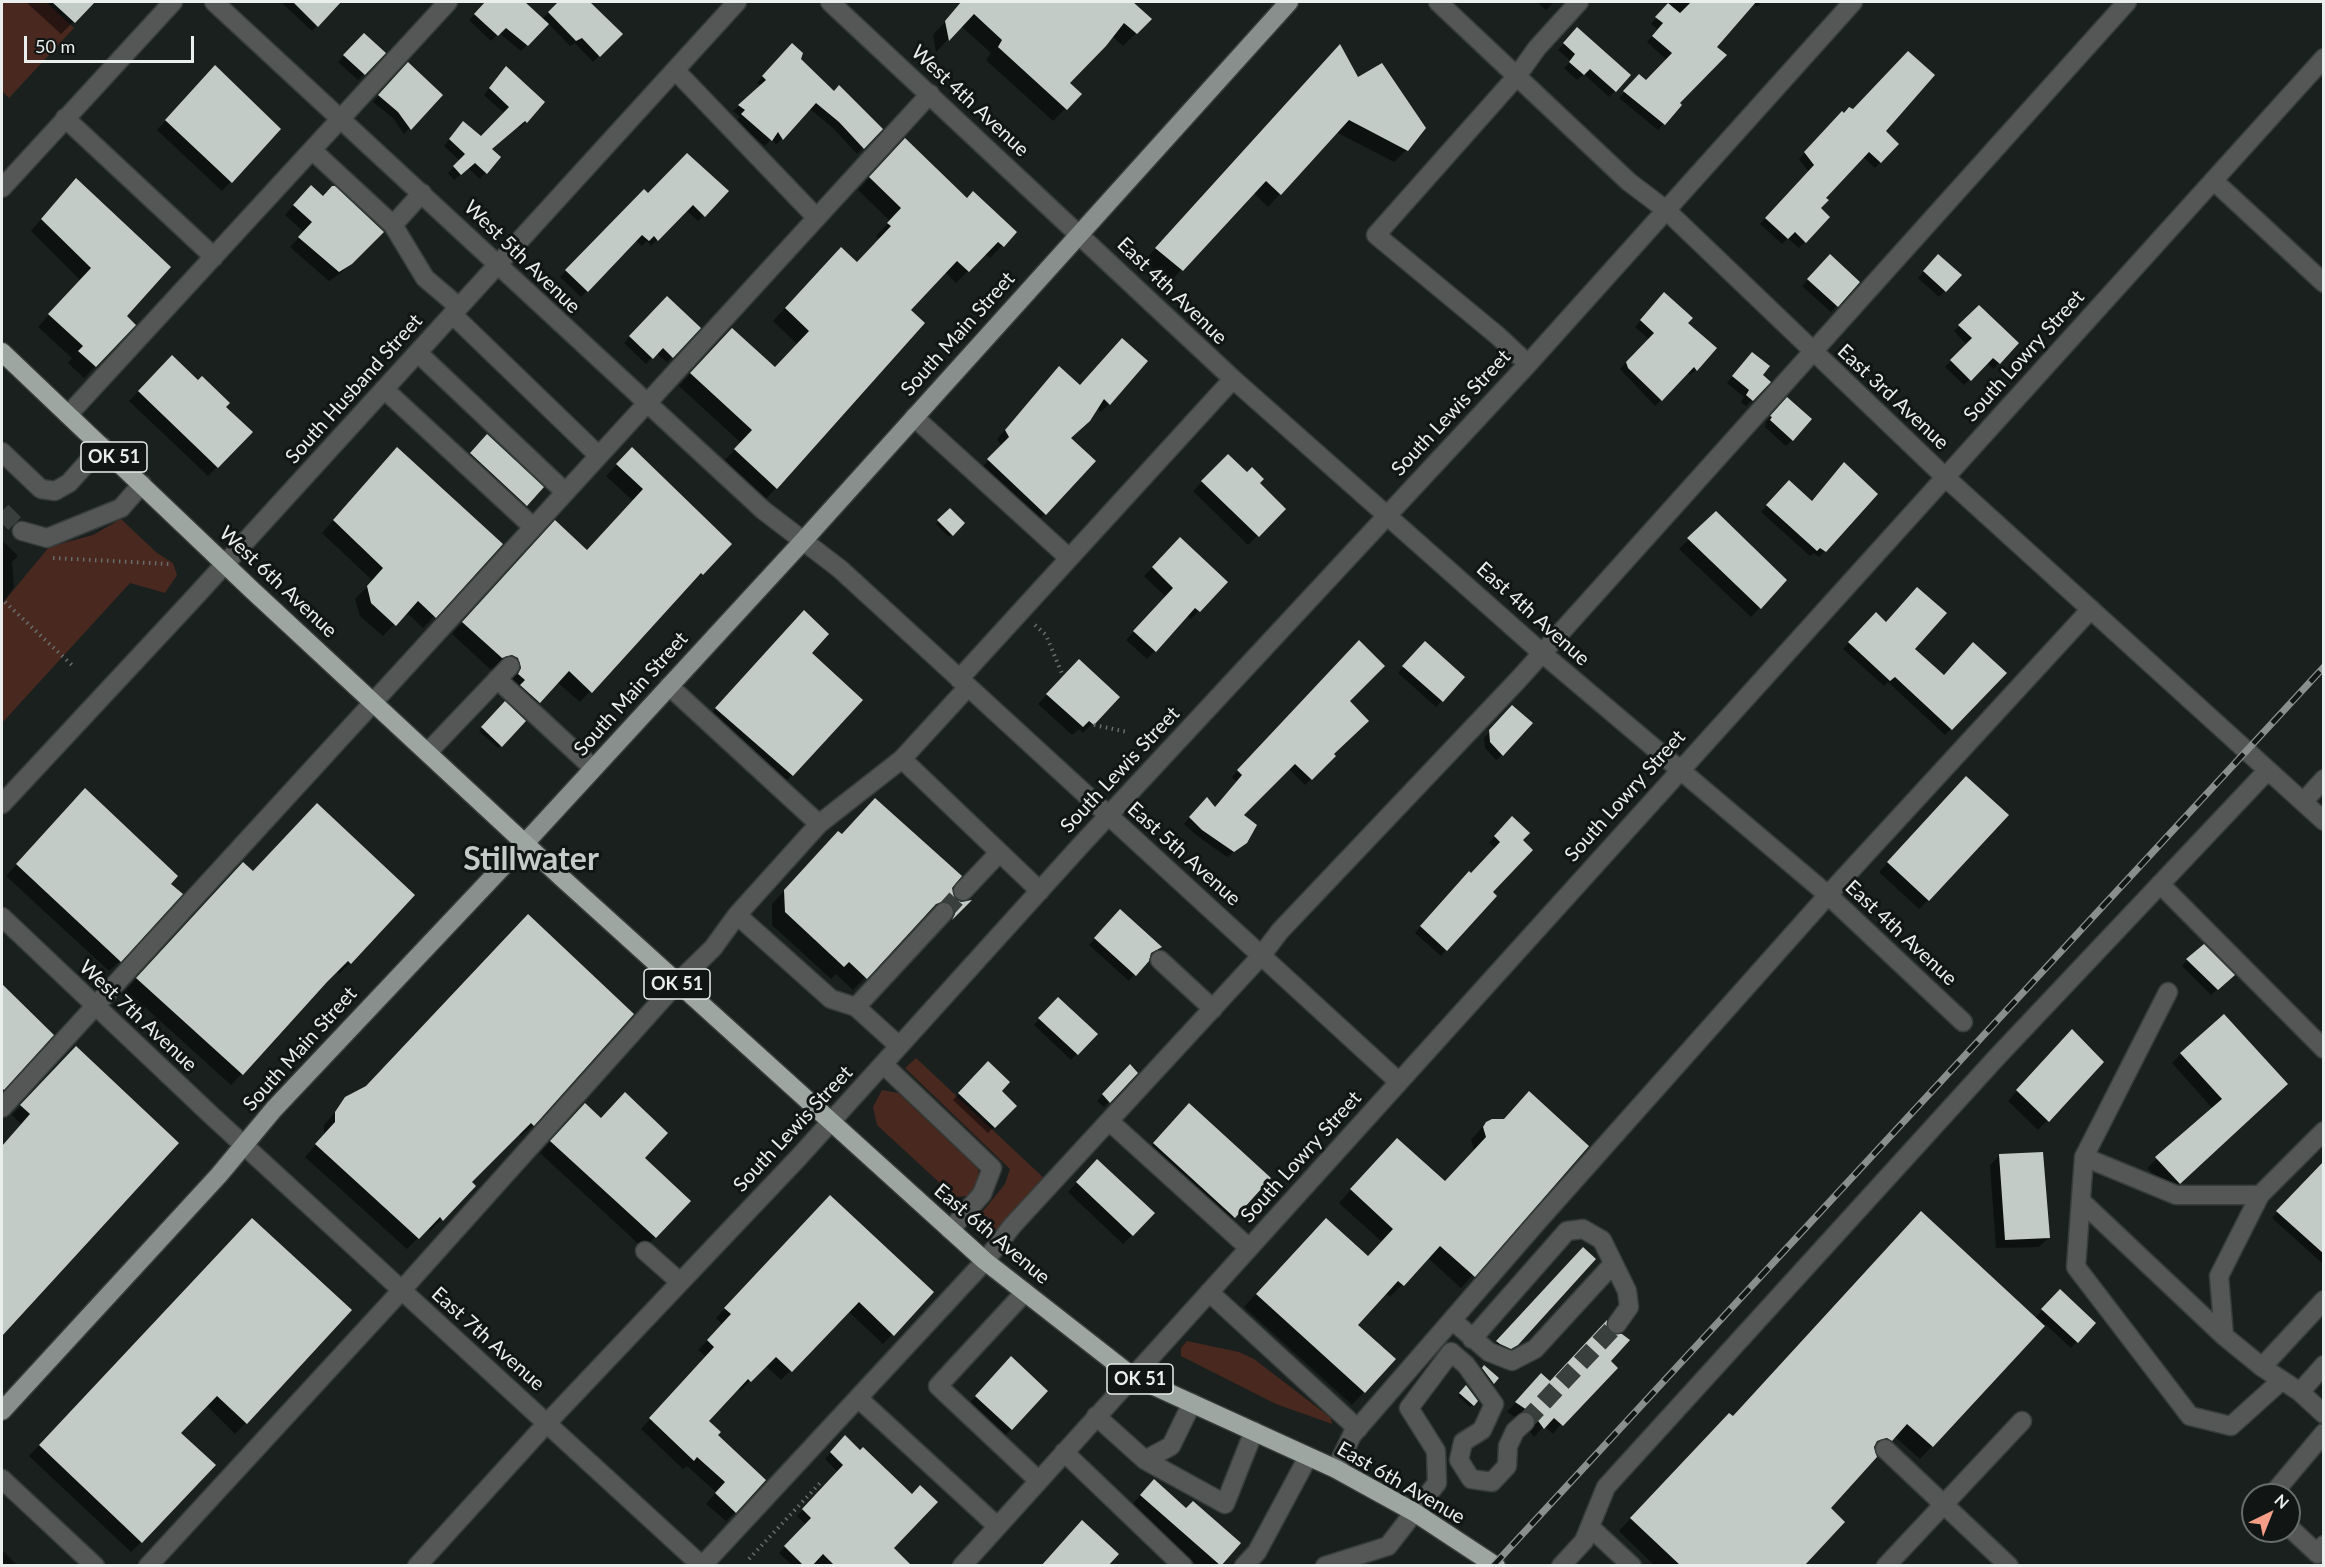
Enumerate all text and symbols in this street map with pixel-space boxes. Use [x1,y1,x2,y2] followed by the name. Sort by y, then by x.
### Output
[27,24,196,62] scale bar
[35,35,75,57] text: 50 m
[906,40,1034,162] street label: West 4th Avenue
[459,195,585,319] street label: West 5th Avenue
[1112,232,1232,350] street label: East 4th Avenue
[896,267,1020,401] street label: South Main Street
[1959,285,2089,427] street label: South Lowry Street
[281,309,427,469] street label: South Husband Street
[1832,339,1954,455] street label: East 3rd Avenue
[1386,345,1516,481] street label: South Lewis Street
[81,442,147,472] road number: OK 51
[214,521,342,643] street label: West 6th Avenue
[1472,557,1594,671] street label: East 4th Avenue
[569,627,693,761] street label: South Main Street
[1055,702,1185,838] street label: South Lewis Street
[1560,725,1690,867] street label: South Lowry Street
[1123,797,1245,911] street label: East 5th Avenue
[463,841,599,879] district label: Stillwater
[1840,875,1962,991] street label: East 4th Avenue
[74,955,202,1077] street label: West 7th Avenue
[644,969,710,999] road number: OK 51
[238,982,362,1116] street label: South Main Street
[728,1061,858,1197] street label: South Lewis Street
[1236,1086,1366,1228] street label: South Lowry Street
[929,1179,1055,1289] street label: East 6th Avenue
[427,1282,549,1396] street label: East 7th Avenue
[1107,1364,1173,1394] road number: OK 51
[1333,1437,1469,1529] street label: East 6th Avenue
[2241,1483,2301,1543] north arrow
[2271,1490,2293,1512] text: N

